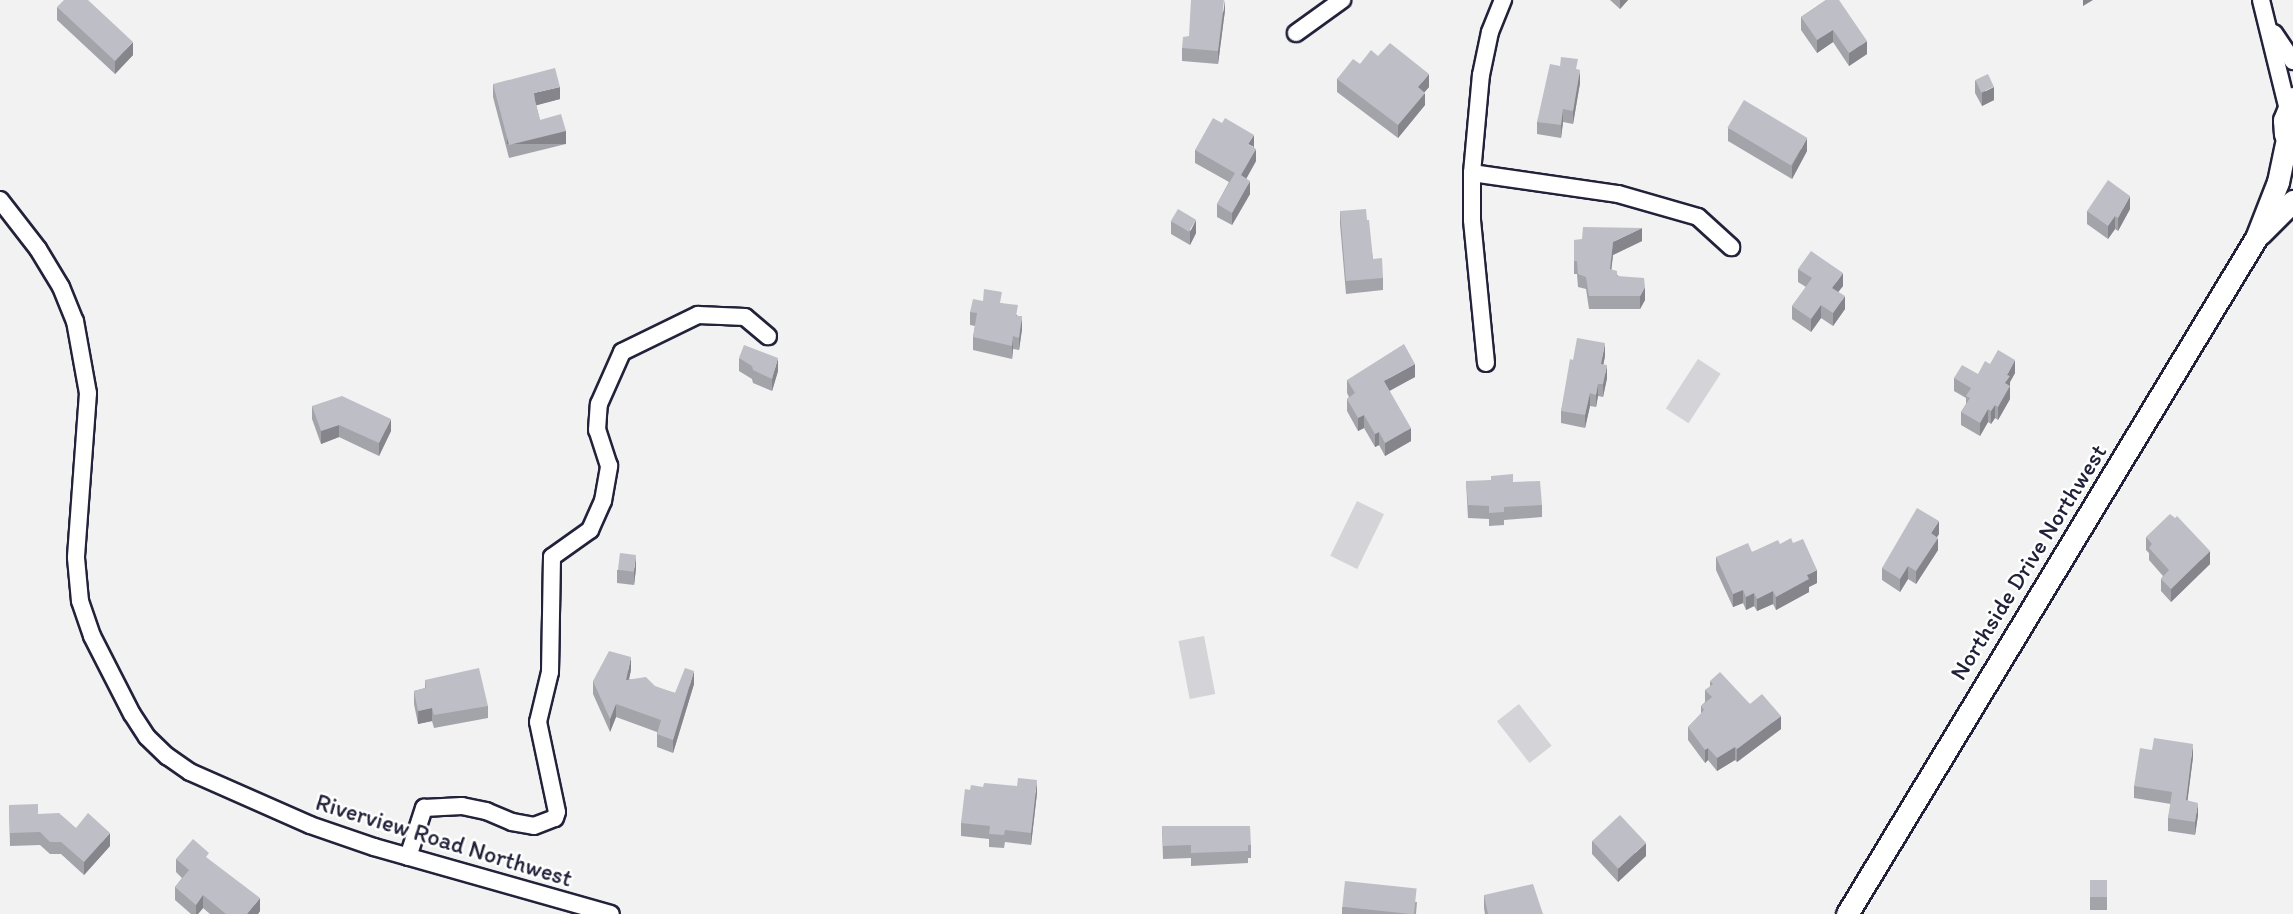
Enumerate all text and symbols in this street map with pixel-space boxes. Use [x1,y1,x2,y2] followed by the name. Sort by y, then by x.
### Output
[1943,439,2113,685] street label: Northside Drive Northwest
[312,787,576,893] street label: Riverview Road Northwest

